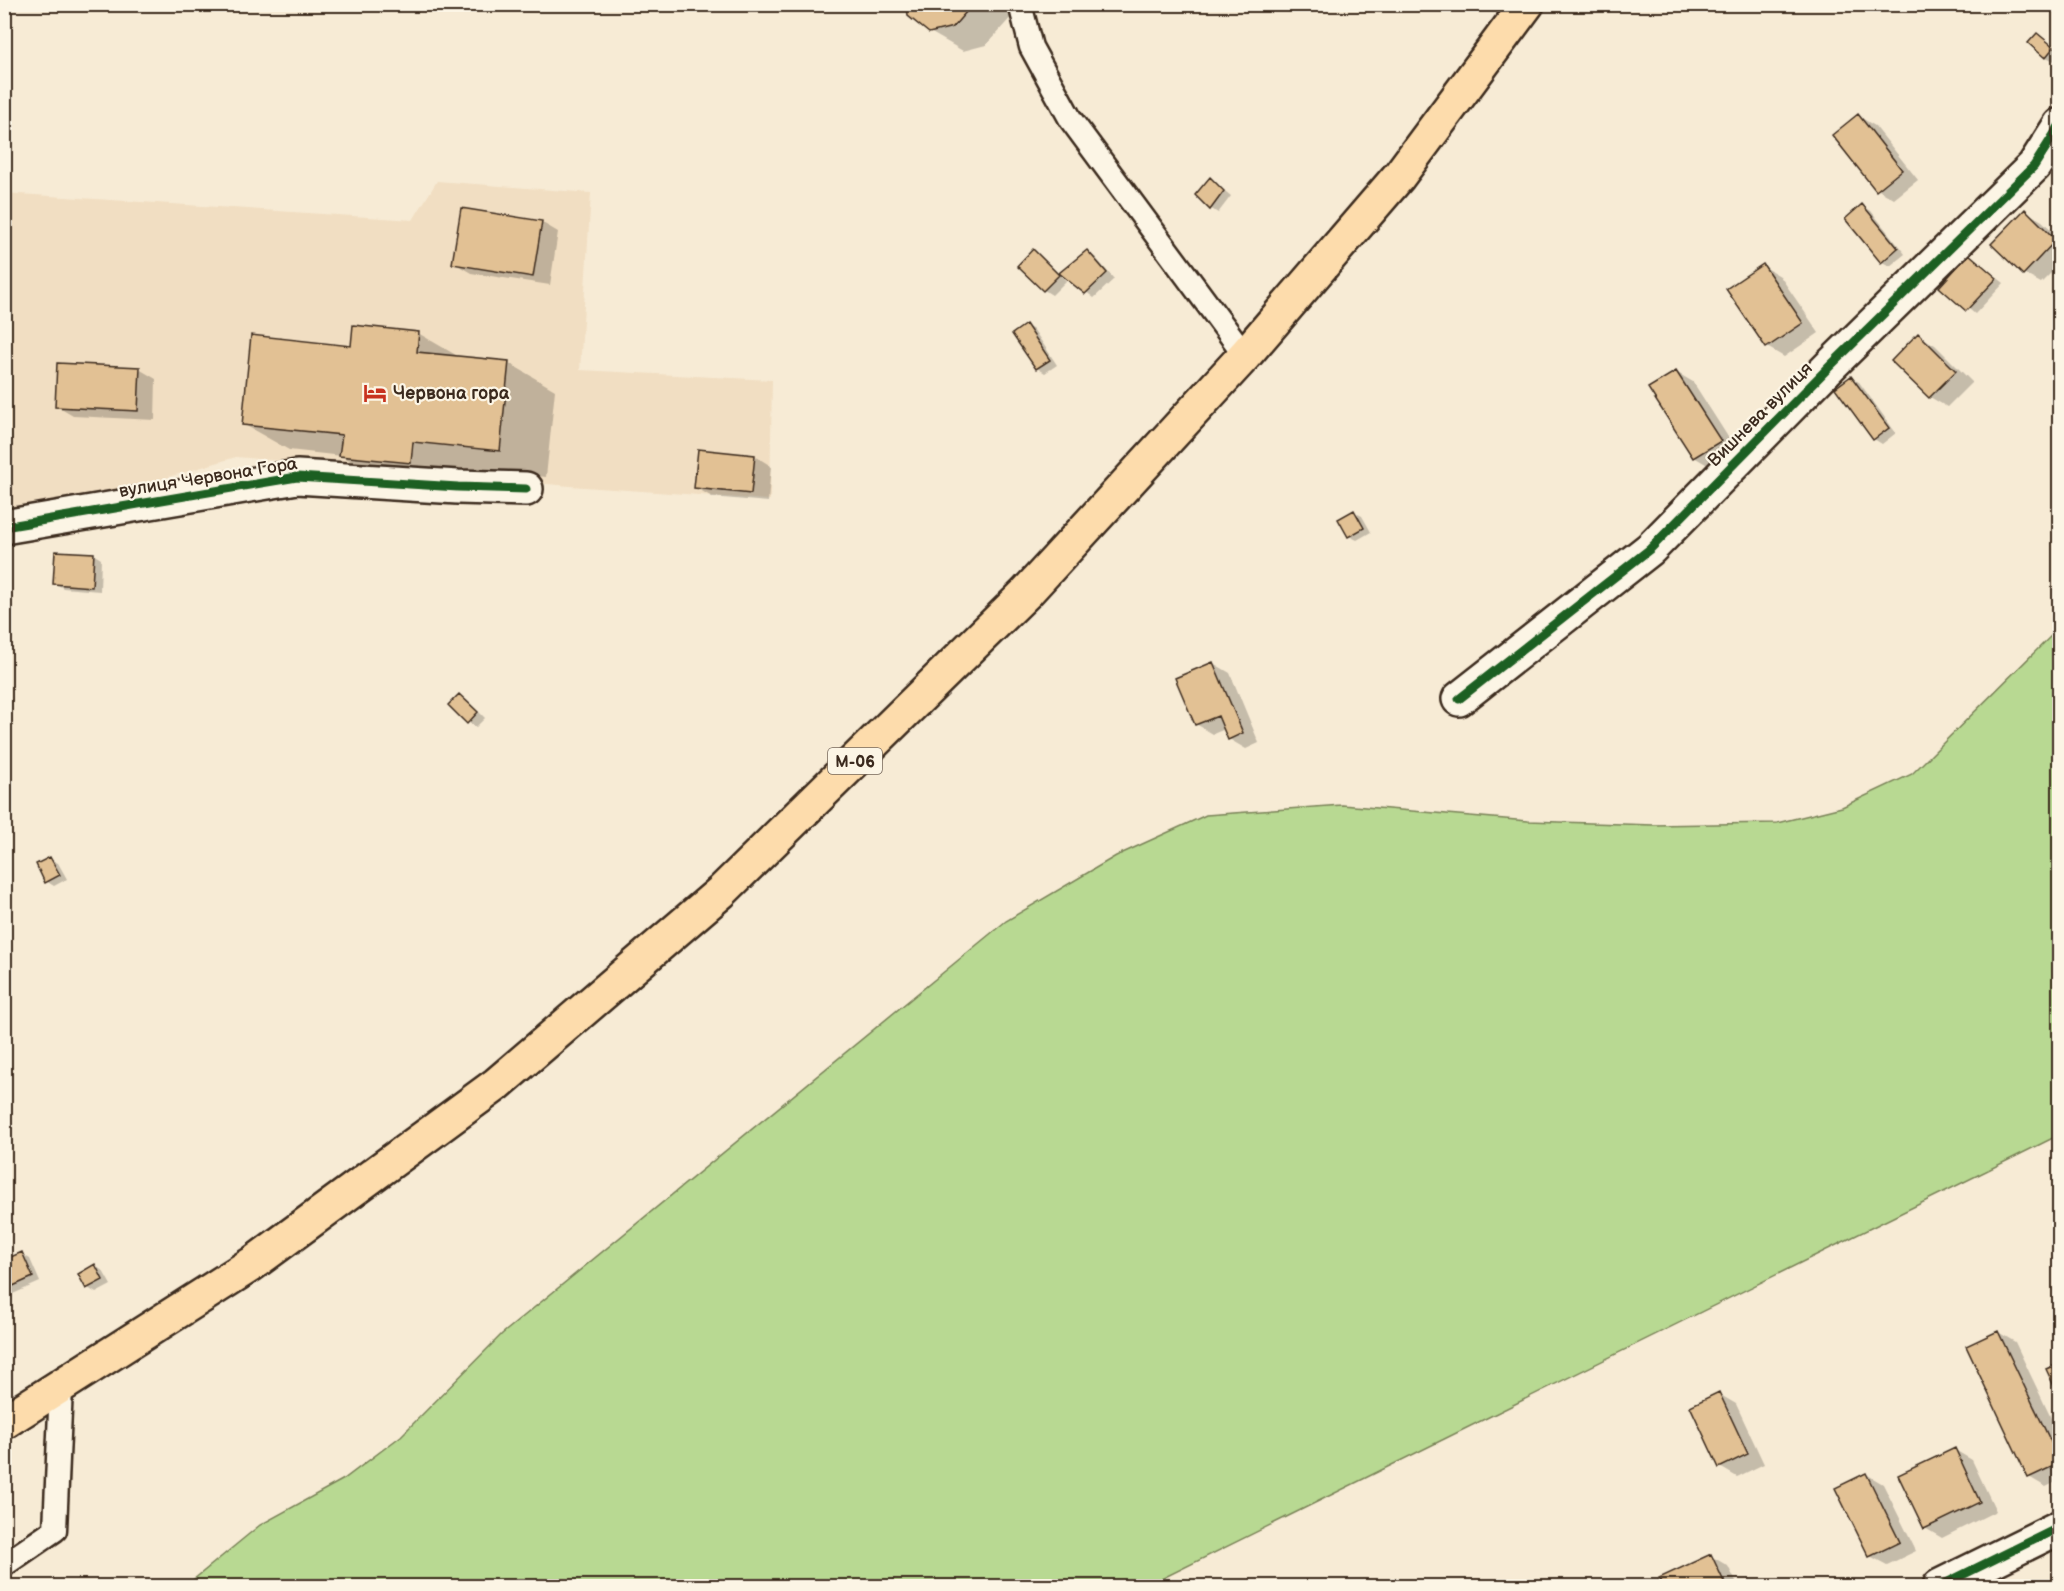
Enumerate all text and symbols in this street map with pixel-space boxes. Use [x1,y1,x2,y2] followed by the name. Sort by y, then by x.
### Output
[1704,358,1817,471] street label: Вишнева вулиця
[362,380,388,406] hotel icon: Червона гора
[393,383,510,404] place label: Червона гора
[117,453,299,502] street label: вулиця Червона Гора
[828,748,882,774] road number: М-06

